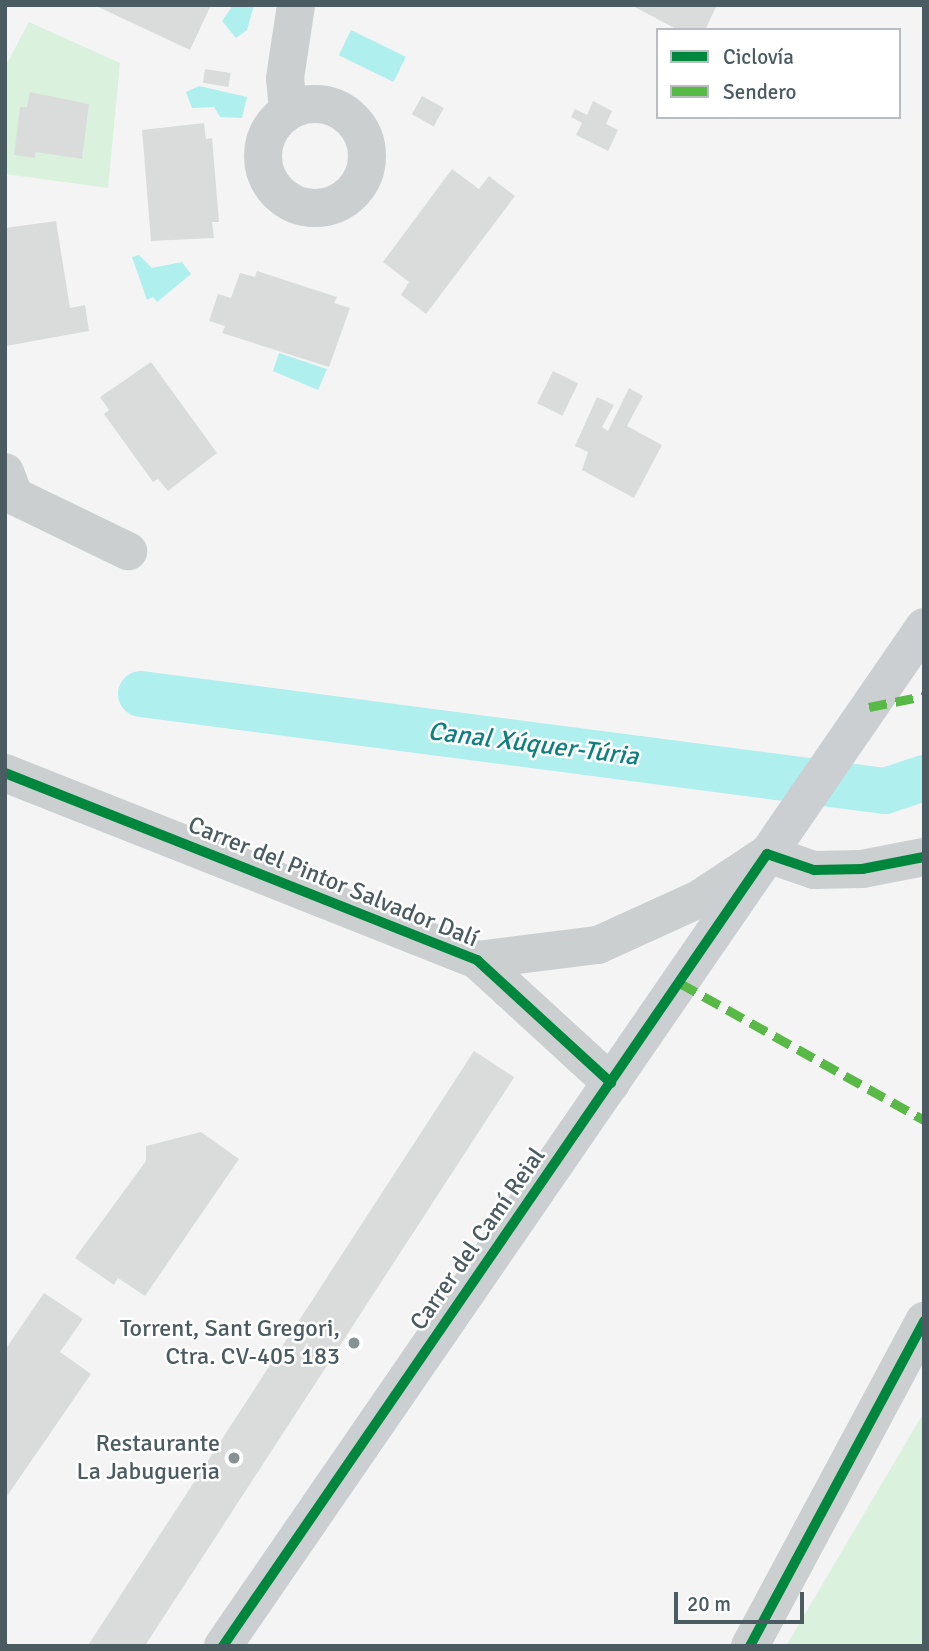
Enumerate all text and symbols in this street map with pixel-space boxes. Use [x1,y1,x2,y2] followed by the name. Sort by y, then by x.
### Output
[656,28,901,119] legend
[723,44,794,70] text: Ciclovía
[723,79,797,105] text: Sendero
[426,717,640,773] water label: Canal Xúquer-Túria
[184,811,482,953] street label: Carrer del Pintor Salvador Dalí
[404,1142,552,1336] street label: Carrer del Camí Reial
[120,1315,340,1371] place label: Torrent, Sant Gregori, Ctra. CV-405 183
[346,1335,362,1351] marker: Torrent, Sant Gregori, Ctra. CV-405 183
[77,1430,220,1486] place label: Restaurante La Jabugueria
[226,1450,242,1466] marker: Restaurante La Jabugueria
[677,1578,806,1622] scale bar
[687,1591,731,1617] text: 20 m

